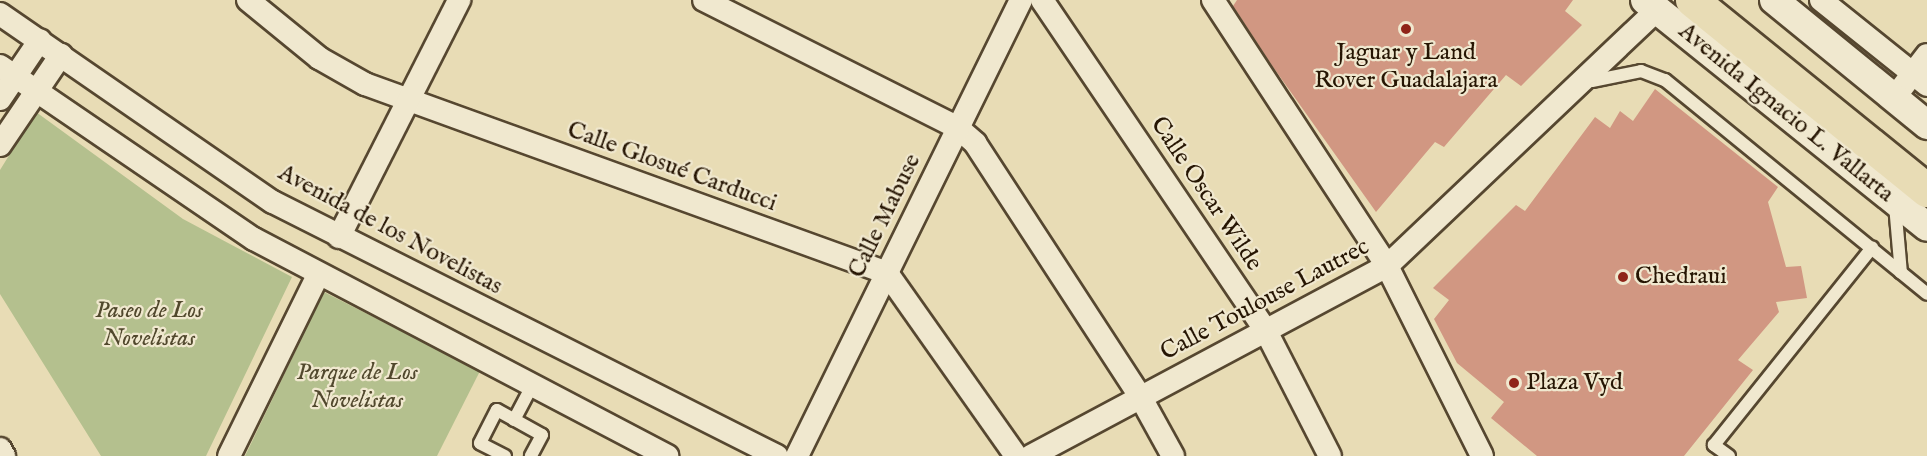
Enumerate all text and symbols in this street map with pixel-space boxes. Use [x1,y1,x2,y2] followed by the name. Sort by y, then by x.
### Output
[1672,17,1900,209] street label: Avenida Ignacio L. Vallarta
[1399,22,1413,36] marker: Jaguar y Land Rover Guadalajara
[1314,39,1498,95] place label: Jaguar y Land Rover Guadalajara
[1144,112,1268,276] street label: Calle Oscar Wilde
[563,116,781,218] street label: Calle Glosué Carducci
[843,149,927,283] street label: Calle Mabuse
[273,159,507,301] street label: Avenida de los Novelistas
[1156,233,1374,367] street label: Calle Toulouse Lautrec
[1635,263,1727,291] place label: Chedraui
[1616,270,1630,284] marker: Chedraui
[95,297,203,353] park label: Paseo de Los Novelistas
[296,359,418,415] park label: Parque de Los Novelistas
[1526,369,1623,397] place label: Plaza Vyd
[1507,376,1521,390] marker: Plaza Vyd

